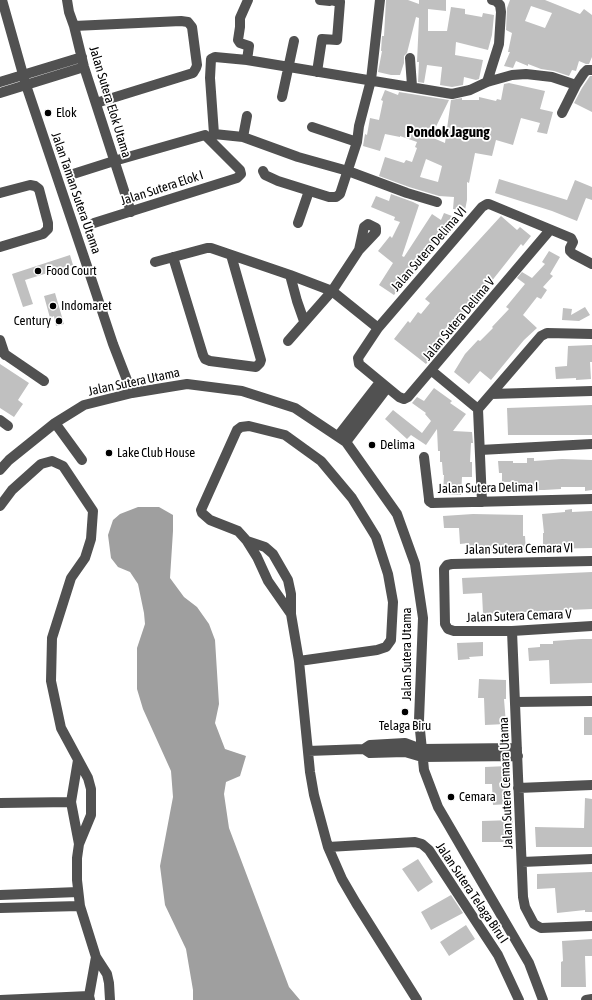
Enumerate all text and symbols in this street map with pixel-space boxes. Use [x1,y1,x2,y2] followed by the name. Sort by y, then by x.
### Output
[86,44,134,160] street label: Jalan Sutera Elok Utama
[56,105,77,121] place label: Elok
[43,108,53,118] marker: Elok
[406,123,490,141] district label: Pondok Jagung
[48,130,104,256] street label: Jalan Taman Sutera Utama
[119,167,205,209] street label: Jalan Sutera Elok I
[388,204,470,294] street label: Jalan Sutera Delima VI
[46,263,97,279] place label: Food Court
[33,266,43,276] marker: Food Court
[420,274,498,364] street label: Jalan Sutera Delima V
[61,298,112,314] place label: Indomaret
[48,301,58,311] marker: Indomaret
[14,313,51,329] place label: Century
[54,316,64,326] marker: Century
[87,365,181,399] street label: Jalan Sutera Utama
[380,437,415,453] place label: Delima
[367,440,377,450] marker: Delima
[117,445,195,461] place label: Lake Club House
[104,448,114,458] marker: Lake Club House
[438,479,538,497] street label: Jalan Sutera Delima I
[465,540,573,558] street label: Jalan Sutera Cemara VI
[466,606,572,626] street label: Jalan Sutera Cemara V
[399,607,415,701] street label: Jalan Sutera Utama
[400,707,410,717] marker: Telaga Biru
[496,717,516,849] street label: Jalan Sutera Cemara Utama
[379,718,431,734] place label: Telaga Biru
[459,789,496,805] place label: Cemara
[446,792,456,802] marker: Cemara
[432,840,512,946] street label: Jalan Sutera Telaga Biru I

